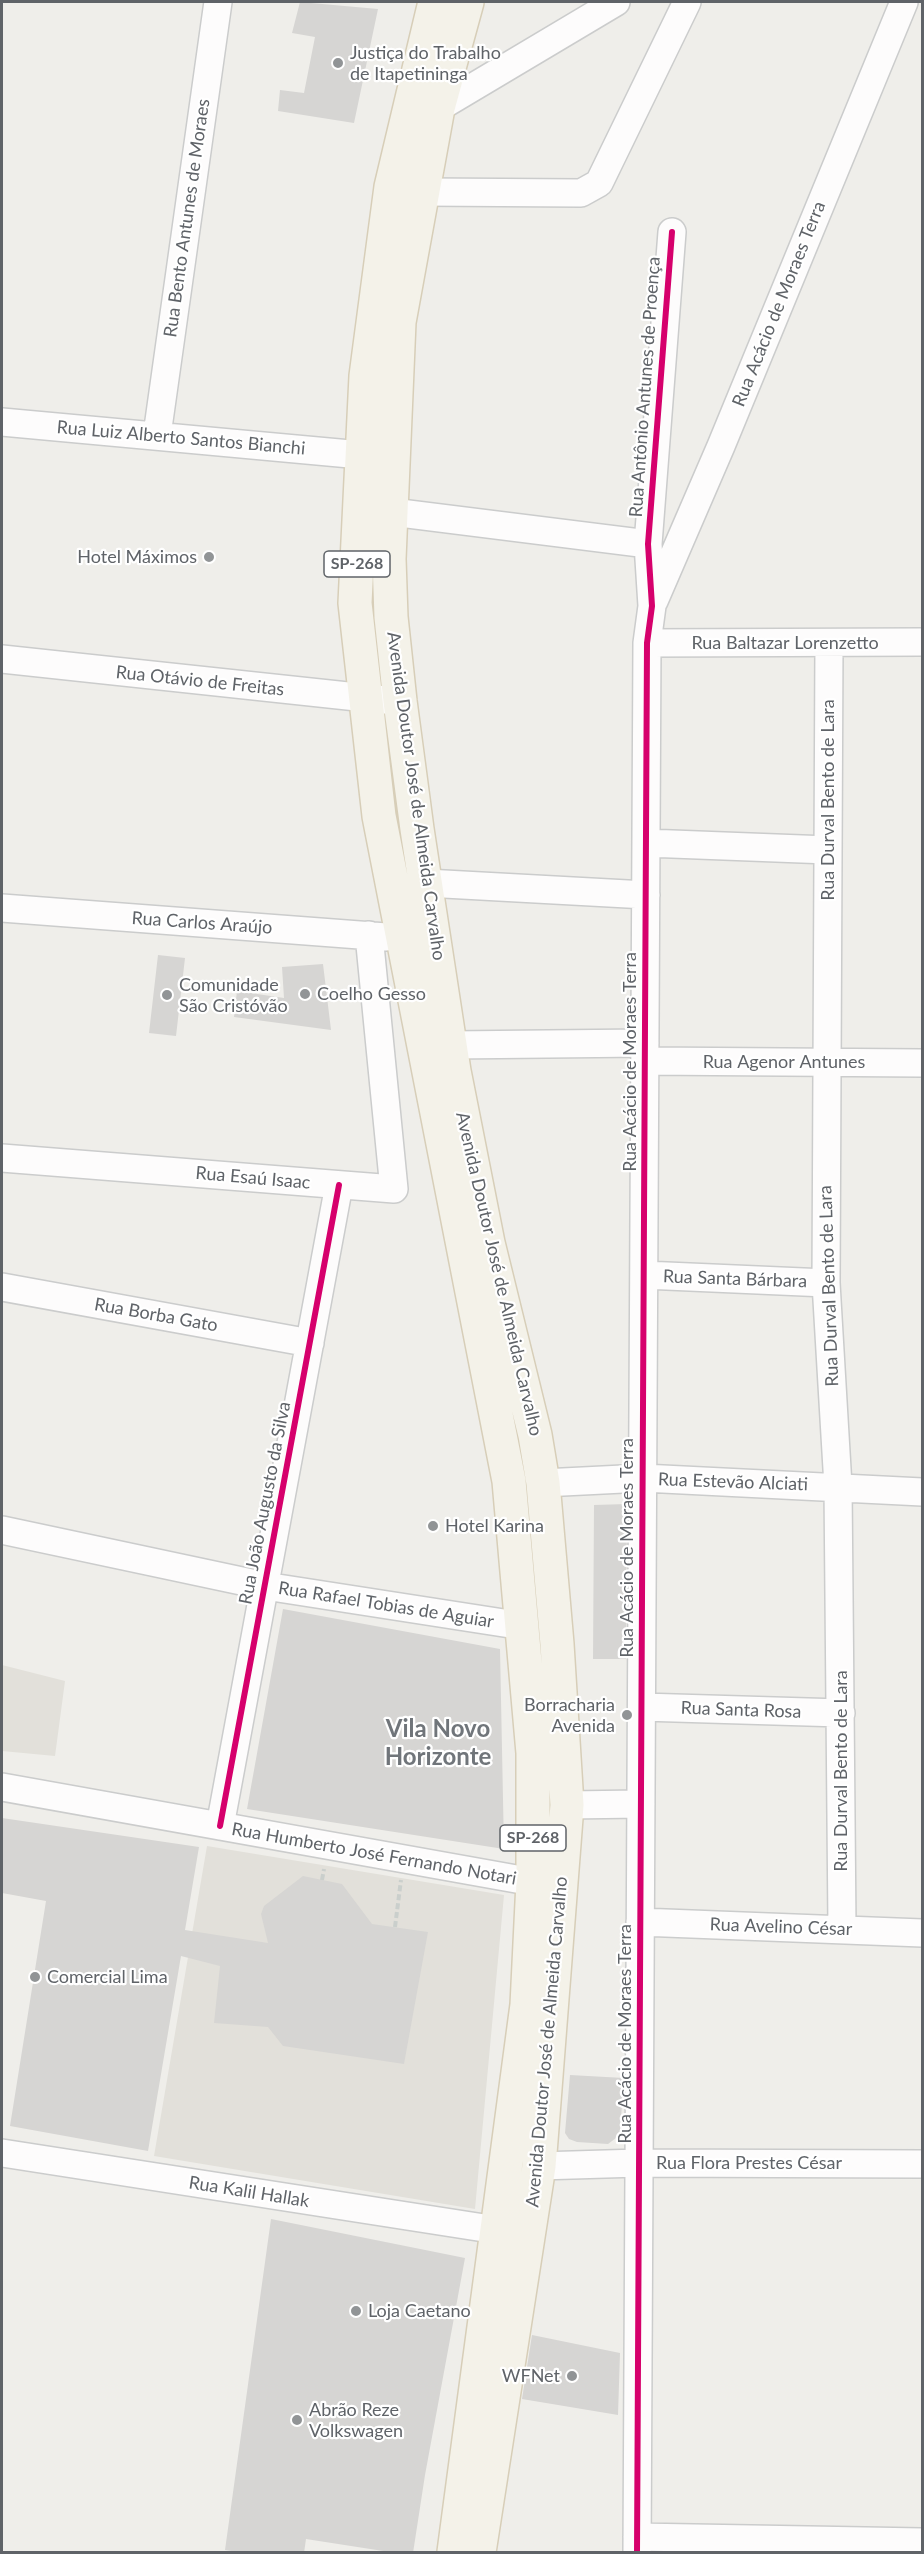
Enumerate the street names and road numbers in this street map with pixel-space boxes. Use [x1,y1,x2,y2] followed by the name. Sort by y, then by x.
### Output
[160,97,214,339] street label: Rua Bento Antunes de Moraes
[728,198,830,410] street label: Rua Acácio de Moraes Terra
[625,256,665,518] street label: Rua Antônio Antunes de Proença
[56,416,306,460] street label: Rua Luiz Alberto Santos Bianchi
[324,551,390,577] road number: SP-268
[382,630,450,962] street label: Avenida Doutor José de Almeida Carvalho
[691,632,879,654] street label: Rua Baltazar Lorenzetto
[115,661,285,701] street label: Rua Otávio de Freitas
[817,699,839,901] street label: Rua Durval Bento de Lara
[131,907,273,939] street label: Rua Carlos Araújo
[619,952,641,1172] street label: Rua Acácio de Moraes Terra
[703,1051,865,1073] street label: Rua Agenor Antunes
[451,1110,547,1438] street label: Avenida Doutor José de Almeida Carvalho
[195,1162,311,1194] street label: Rua Esaú Isaac
[815,1185,843,1387] street label: Rua Durval Bento de Lara
[662,1266,808,1292] street label: Rua Santa Bárbara
[93,1294,219,1336] street label: Rua Borba Gato
[235,1400,295,1606] street label: Rua João Augusto da Silva
[616,1438,638,1658] street label: Rua Acácio de Moraes Terra
[658,1469,808,1495] street label: Rua Estevão Alciati
[277,1577,495,1633] street label: Rua Rafael Tobias de Aguiar
[830,1670,852,1872] street label: Rua Durval Bento de Lara
[680,1697,802,1723] street label: Rua Santa Rosa
[230,1818,518,1890] street label: Rua Humberto José Fernando Notari
[500,1825,566,1851] road number: SP-268
[522,1876,572,2208] street label: Avenida Doutor José de Almeida Carvalho
[709,1914,853,1940] street label: Rua Avelino César
[614,1924,636,2144] street label: Rua Acácio de Moraes Terra
[656,2152,842,2174] street label: Rua Flora Prestes César
[187,2172,311,2212] street label: Rua Kalil Hallak

